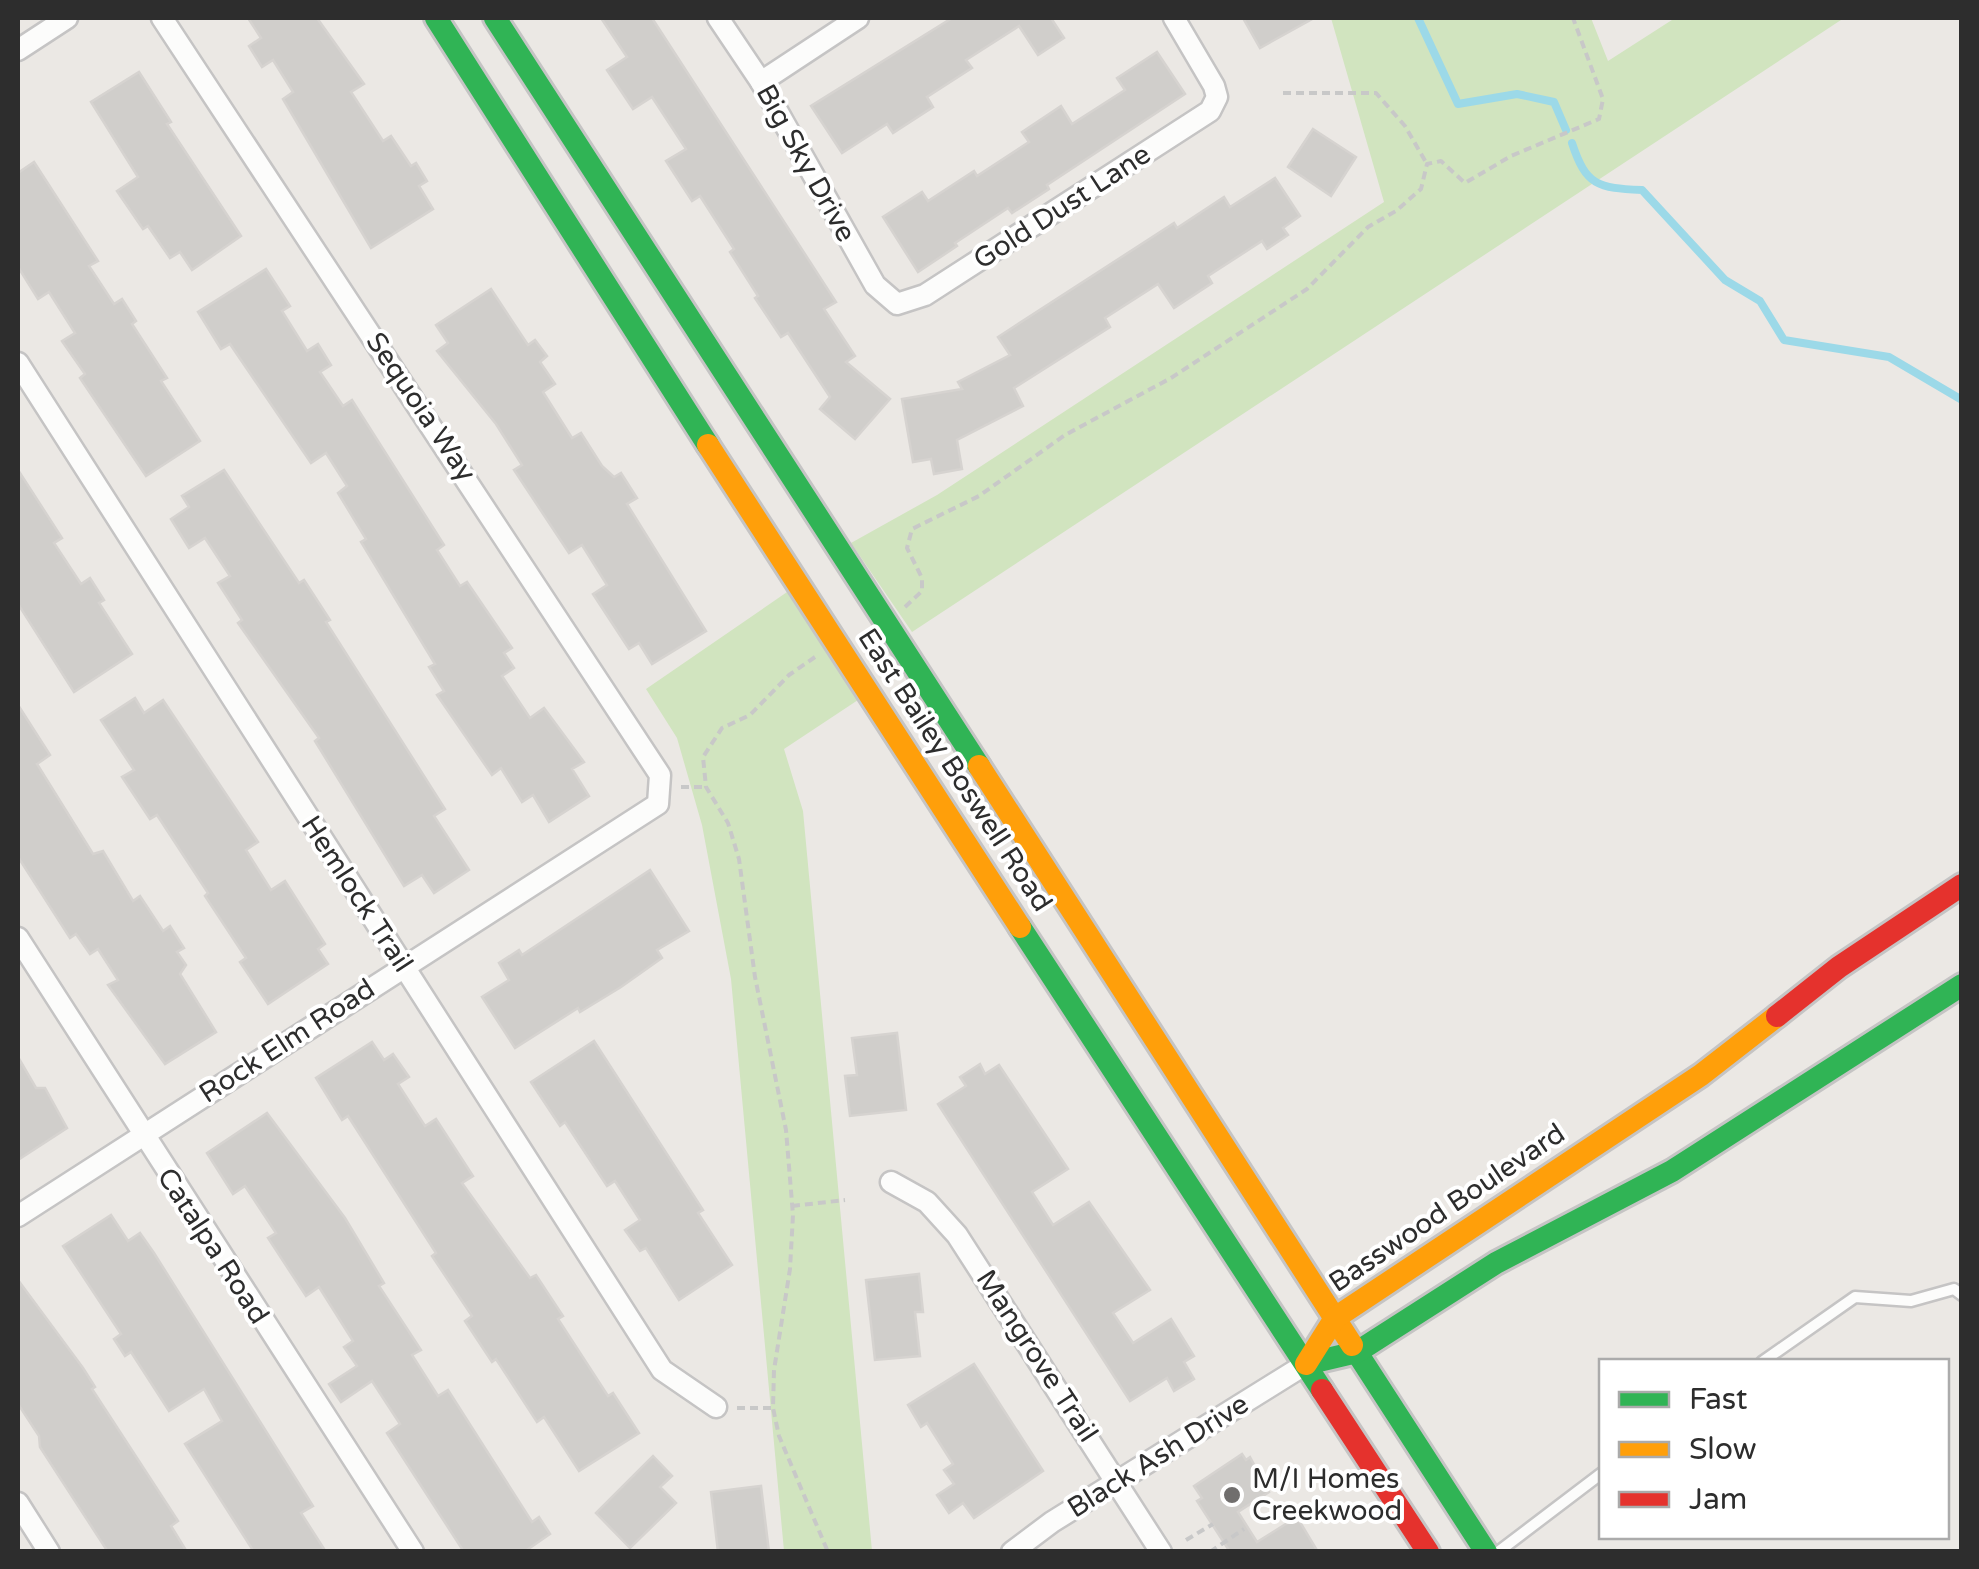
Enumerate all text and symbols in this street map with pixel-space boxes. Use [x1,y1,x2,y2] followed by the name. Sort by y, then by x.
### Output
[749,78,863,248] street label: Big Sky Drive
[967,137,1157,277] street label: Gold Dust Lane
[359,326,483,488] street label: Sequoia Way
[851,622,1059,918] street label: East Bailey Boswell Road
[294,809,420,979] street label: Hemlock Trail
[193,972,381,1110] street label: Rock Elm Road
[1323,1116,1571,1300] street label: Basswood Boulevard
[150,1162,276,1330] street label: Catalpa Road
[969,1264,1105,1448] street label: Mangrove Trail
[1599,1359,1949,1539] legend
[1689,1381,1748,1418] text: Fast
[1061,1387,1255,1525] street label: Black Ash Drive
[1689,1431,1757,1468] text: Slow
[1252,1462,1402,1528] place label: M/I Homes Creekwood
[1689,1481,1747,1518] text: Jam
[1221,1484,1243,1506] marker: M/I Homes Creekwood

